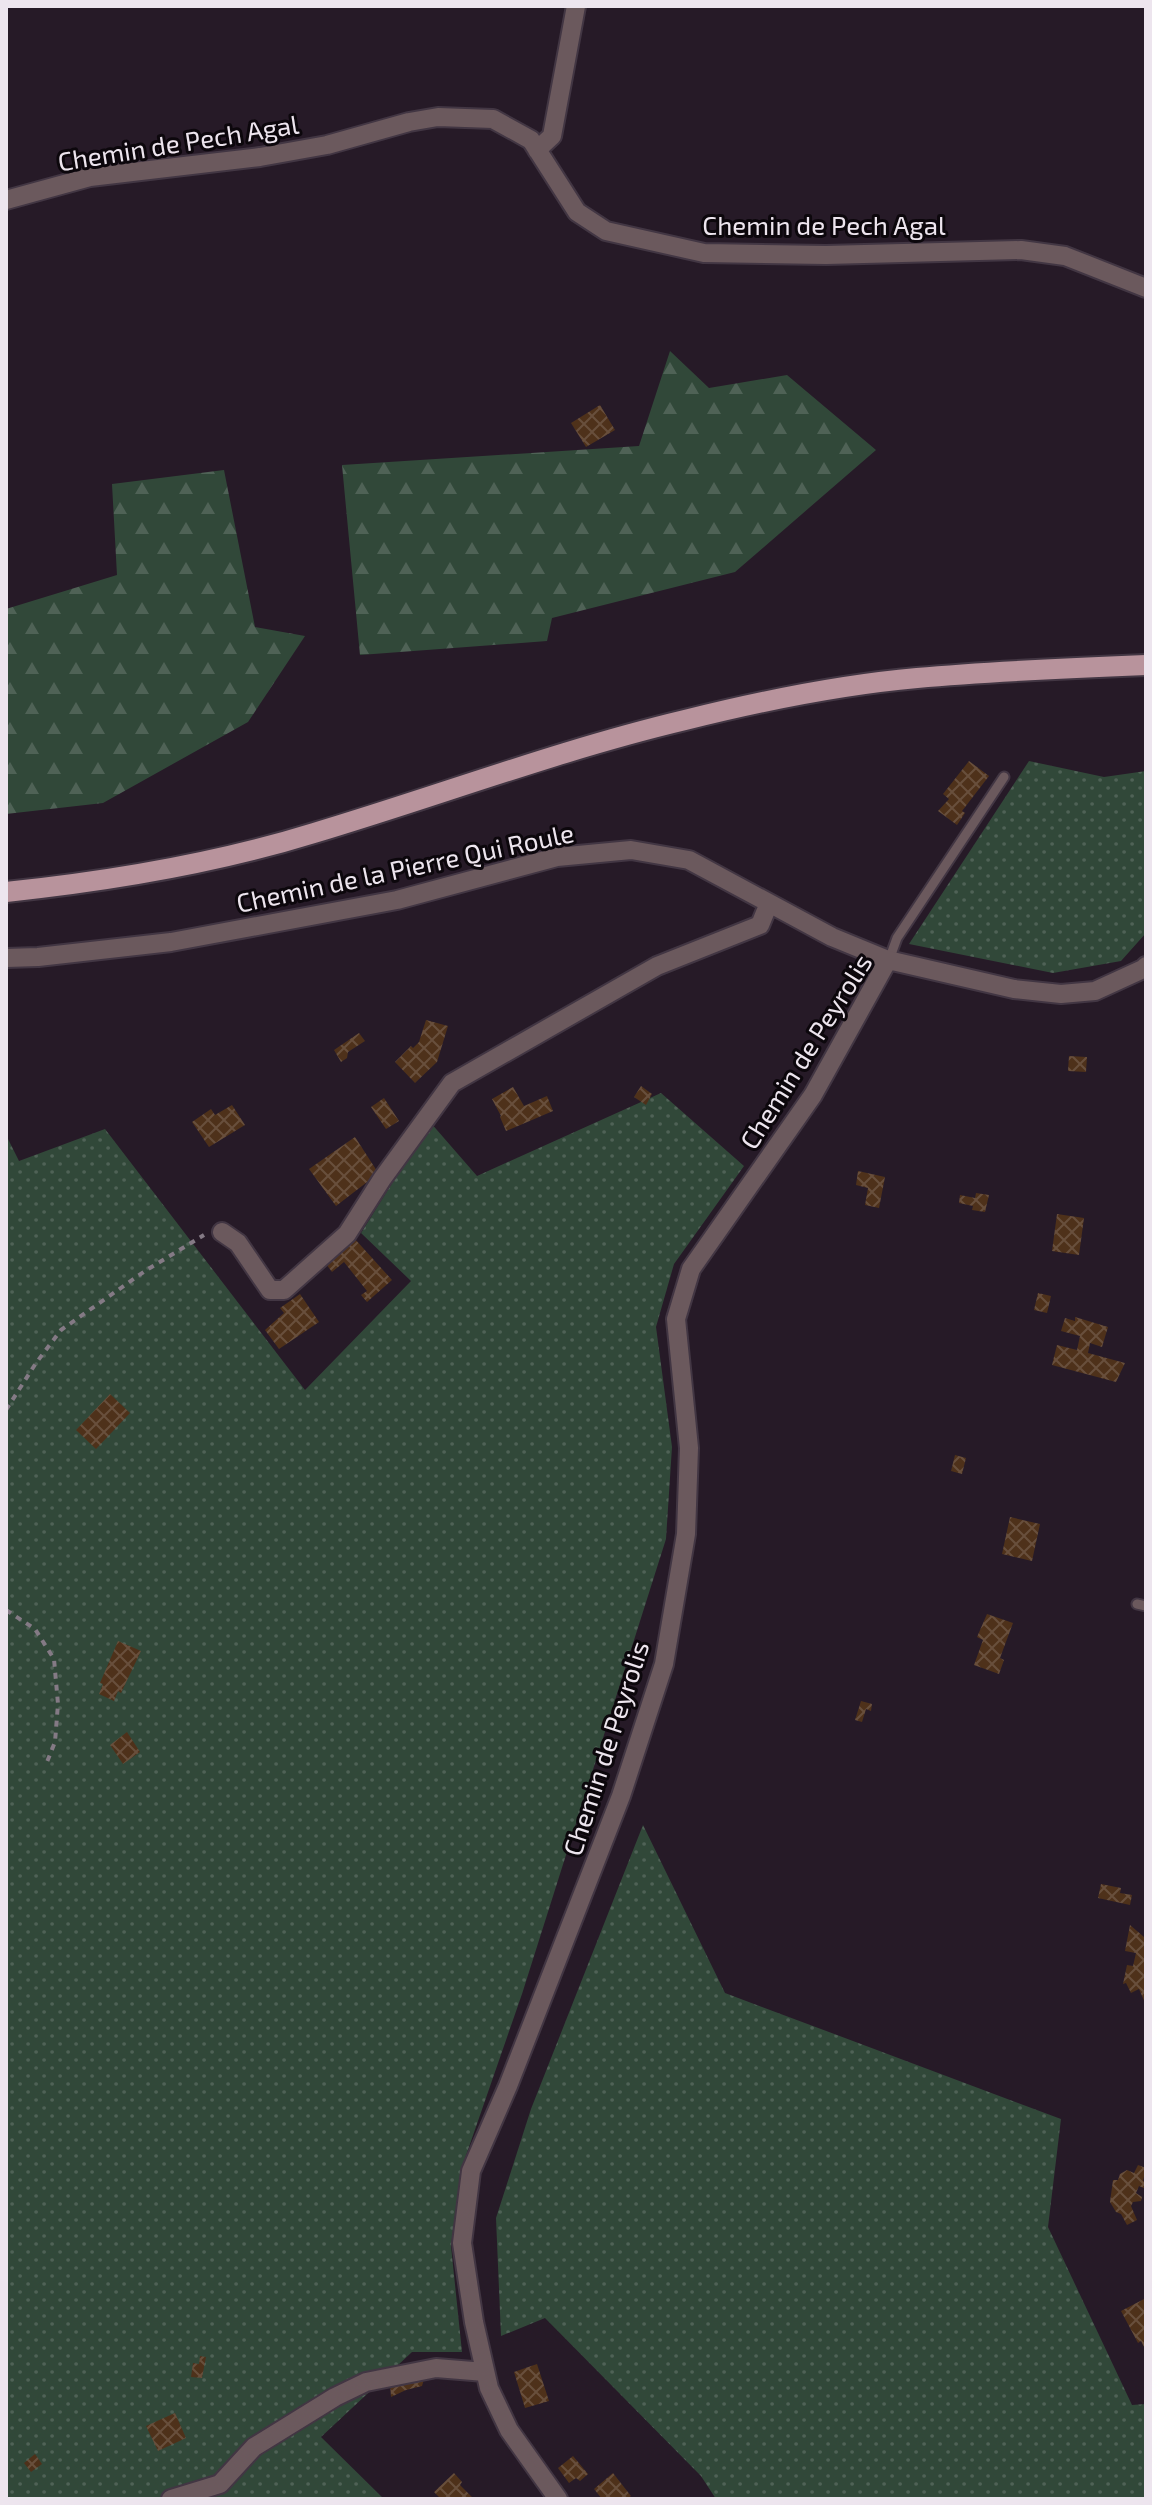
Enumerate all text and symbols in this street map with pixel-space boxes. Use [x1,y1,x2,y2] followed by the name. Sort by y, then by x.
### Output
[55,108,301,176] street label: Chemin de Pech Agal
[702,209,946,240] street label: Chemin de Pech Agal
[233,816,577,918] street label: Chemin de la Pierre Qui Roule
[733,948,877,1154] street label: Chemin de Peyrolis
[556,1637,654,1859] street label: Chemin de Peyrolis

